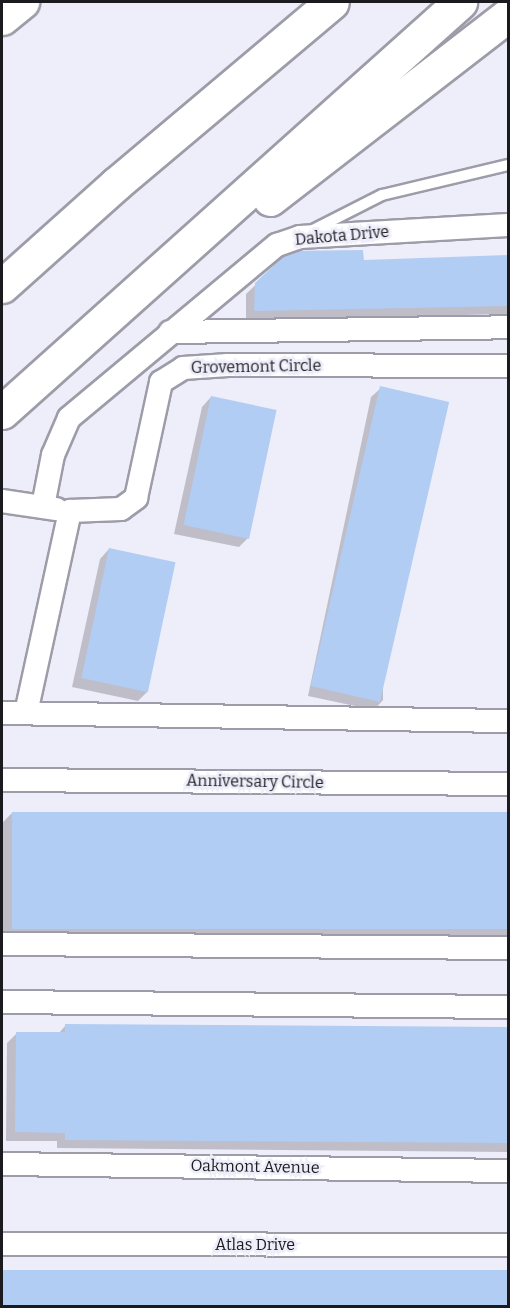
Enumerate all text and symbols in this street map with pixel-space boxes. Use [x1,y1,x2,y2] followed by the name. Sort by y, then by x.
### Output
[294,222,390,250] street label: Dakota Drive
[191,356,321,378] street label: Grovemont Circle
[186,771,324,793] street label: Anniversary Circle
[190,1156,320,1178] street label: Oakmont Avenue
[215,1235,295,1255] street label: Atlas Drive

